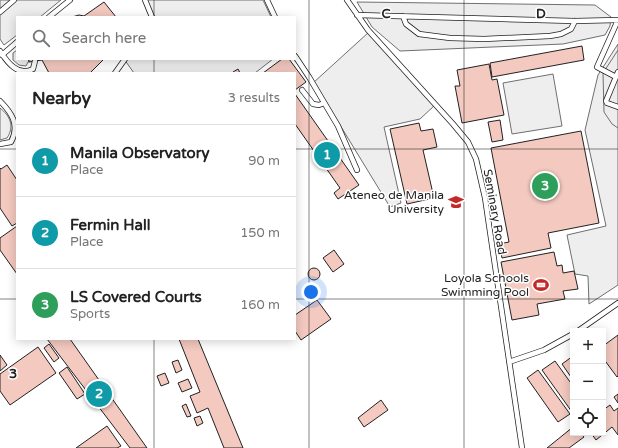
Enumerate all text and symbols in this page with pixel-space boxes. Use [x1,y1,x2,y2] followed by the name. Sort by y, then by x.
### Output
[381,6,391,22] text: C
[536,6,546,22] text: D
[16,16,296,60] search box
[30,27,52,49] icon: search
[62,29,146,47] text: Search here
[32,88,91,109] text: Nearby
[228,90,280,106] text: 3 results
[314,140,340,170] pin: 1
[70,144,209,162] text: Manila Observatory
[41,153,49,169] text: 1
[248,153,280,169] text: 90 m
[70,162,103,178] text: Place
[481,168,509,256] street label: Seminary Road
[532,171,558,201] pin: 3
[344,188,445,216] place label: Ateneo de Manila University
[447,193,465,211] school or university icon: Ateneo de Manila University
[70,216,151,234] text: Fermin Hall
[41,225,49,241] text: 2
[240,225,280,241] text: 150 m
[70,234,103,250] text: Place
[441,271,529,299] place label: Loyola Schools Swimming Pool
[532,276,550,294] sports icon: Loyola Schools Swimming Pool
[301,282,321,302] your location
[70,288,202,306] text: LS Covered Courts
[41,297,49,313] text: 3
[240,297,280,313] text: 160 m
[70,306,110,322] text: Sports
[570,328,606,436] map controls
[570,328,606,364] button: +
[570,364,606,400] button: −
[9,366,17,382] text: 3
[86,379,112,409] pin: 2
[570,400,606,436] button: locate

